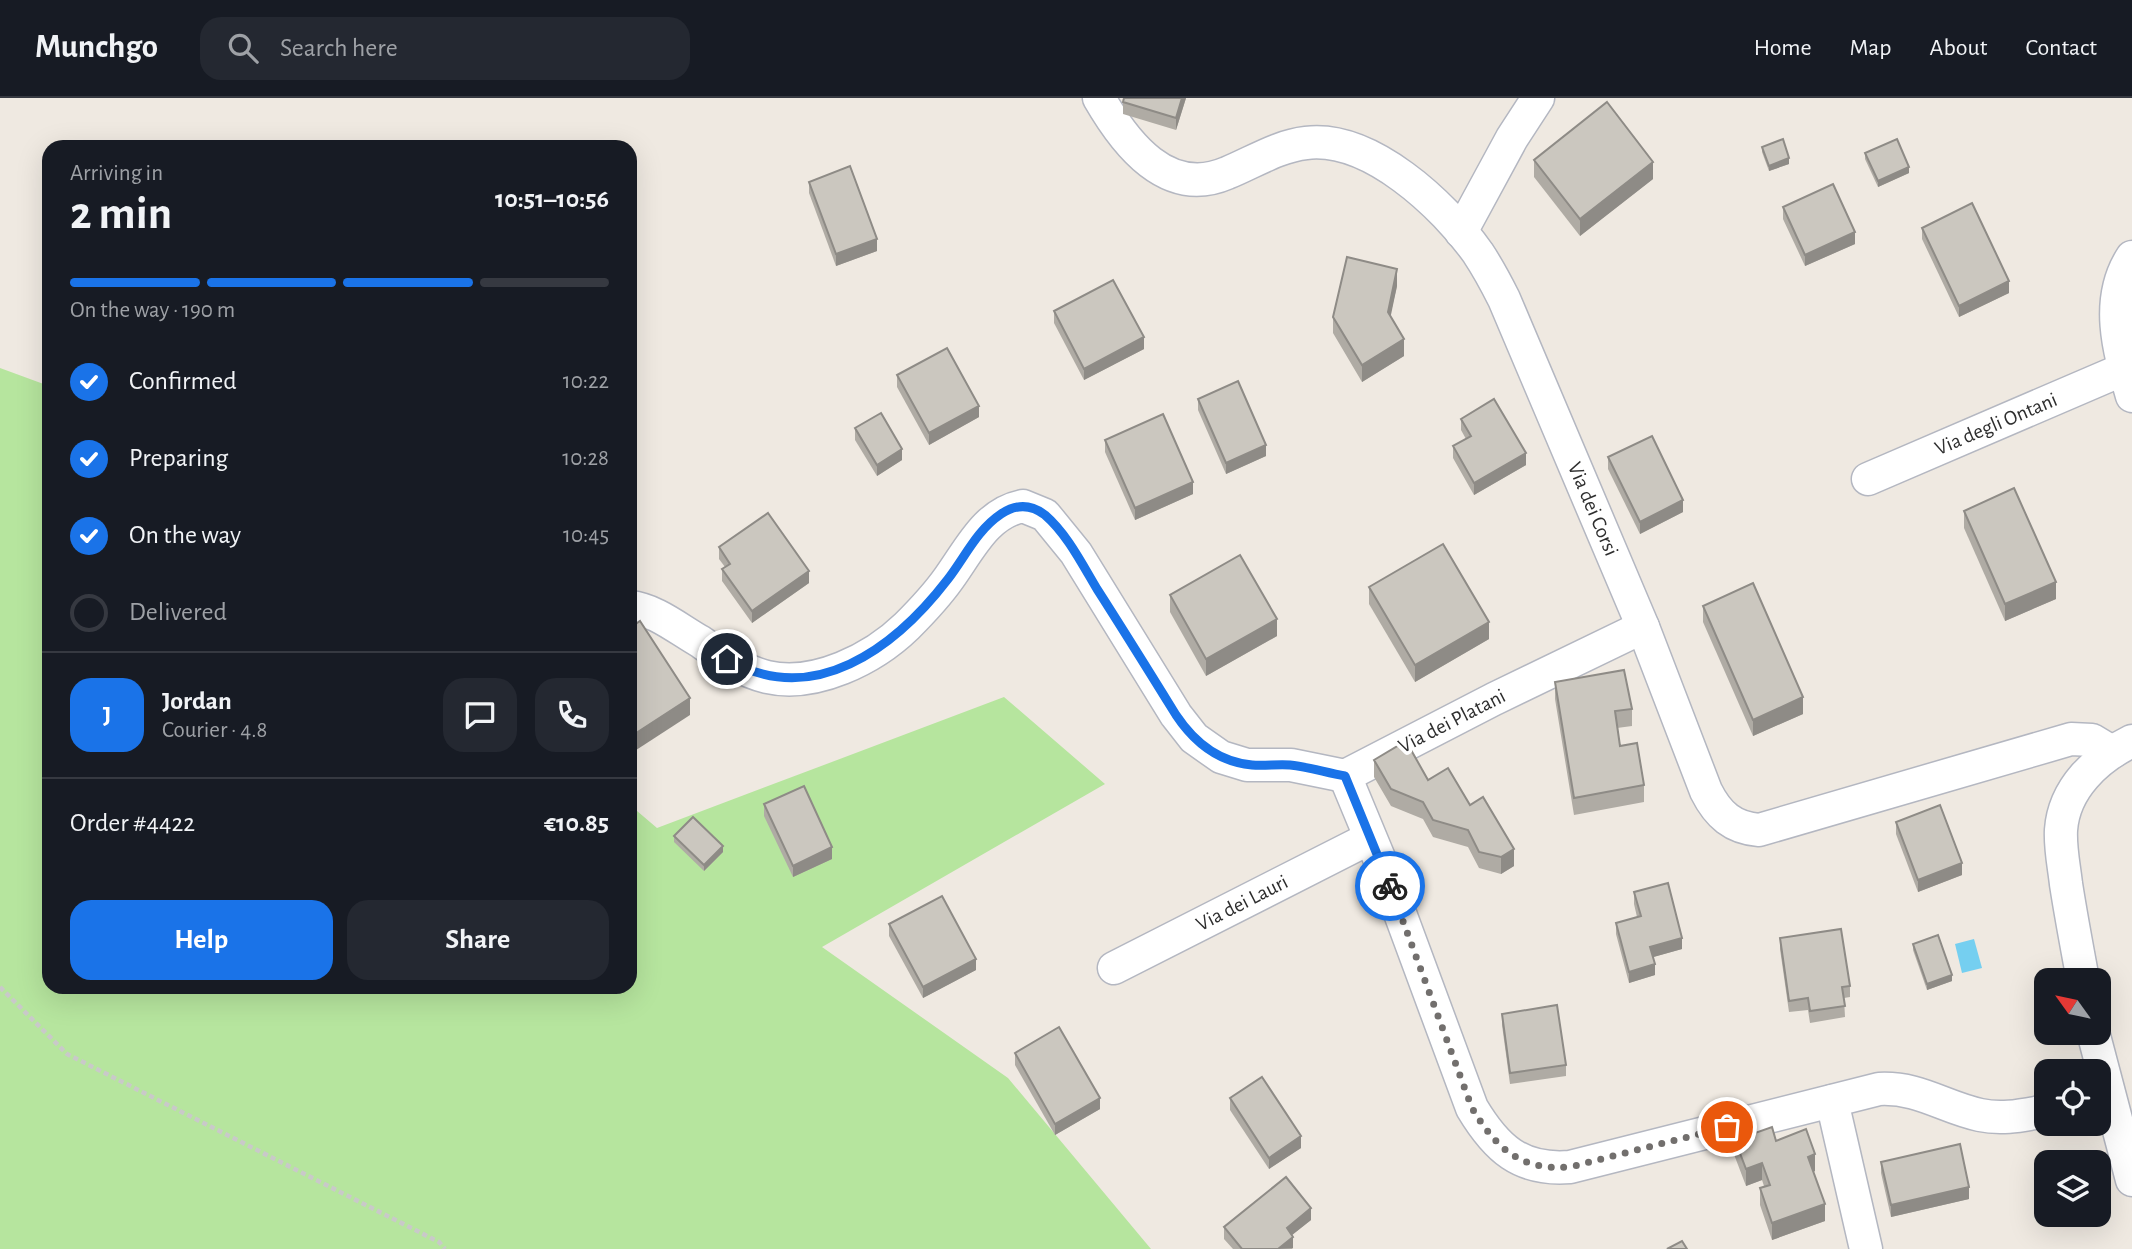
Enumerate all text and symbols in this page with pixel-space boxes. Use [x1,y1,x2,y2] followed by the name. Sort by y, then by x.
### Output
[200,17,690,80] search box
[224,29,262,67] icon: search
[35,31,158,64] text: Munchgo
[280,35,398,61] text: Search here
[1754,36,1812,60] text: Home
[1850,36,1892,60] text: Map
[1930,36,1987,60] text: About
[2025,36,2097,60] text: Contact
[70,162,163,185] text: Arriving in
[495,186,609,212] text: 10:51–10:56
[70,191,172,237] text: 2 min
[70,299,235,322] text: On the way · 190 m
[70,363,108,401] icon: check
[129,368,237,394] text: Confirmed
[563,370,609,393] text: 10:22
[1932,389,2060,459] street label: Via degli Ontani
[70,440,108,478] icon: check
[129,445,228,471] text: Preparing
[562,447,609,470] text: 10:28
[1564,459,1622,559] street label: Via dei Corsi
[70,517,108,555] icon: check
[129,522,241,548] text: On the way
[563,524,609,547] text: 10:45
[129,599,227,625] text: Delivered
[697,629,757,689] pin
[708,640,746,678] icon: home
[443,678,517,752] button: chat
[535,678,609,752] button: phone
[1395,685,1509,757] street label: Via dei Platani
[162,688,232,714] text: Jordan
[103,702,111,728] text: J
[162,719,267,742] text: Courier · 4.8
[70,810,195,836] text: Order #4422
[544,810,609,836] text: €10.85
[1355,851,1425,921] courier
[1371,867,1409,905] icon: bike
[1193,871,1291,935] street label: Via dei Lauri
[70,900,333,980] button: Help
[347,900,609,980] button: Share
[2034,968,2110,1045] north arrow
[2034,968,2111,1227] map controls
[2034,1059,2111,1136] button: locate
[1697,1097,1757,1157] pin
[1708,1108,1746,1146] icon: bag
[2034,1150,2111,1227] button: layers

